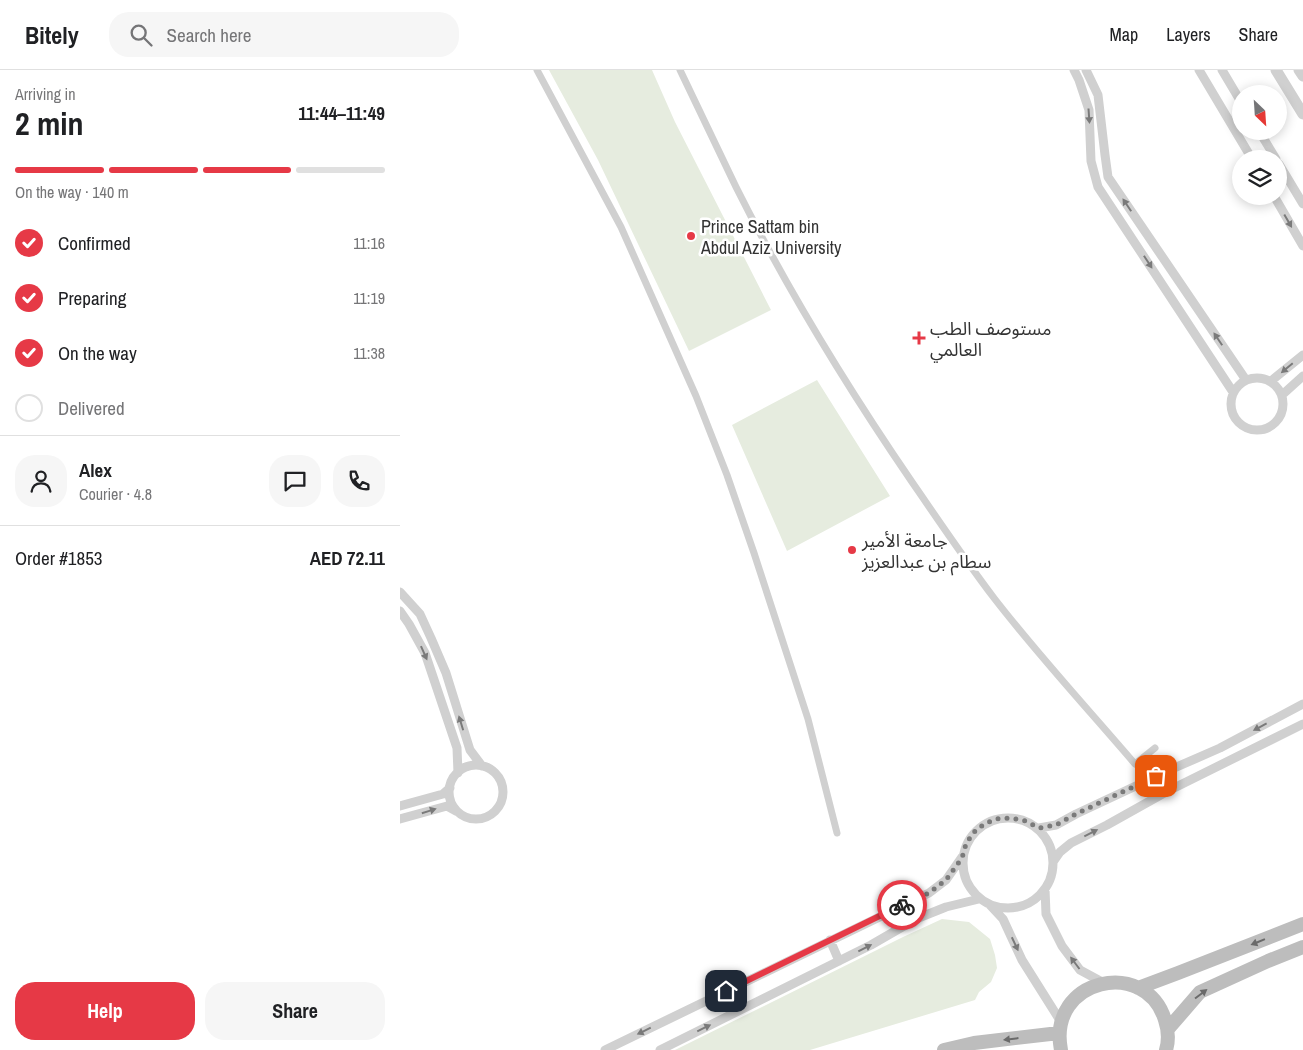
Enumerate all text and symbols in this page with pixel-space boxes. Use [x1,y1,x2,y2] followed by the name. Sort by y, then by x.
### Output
[109,12,459,57] search box
[25,19,79,51] text: Bitely
[127,21,155,49] icon: search
[167,22,251,48] text: Search here
[1110,22,1138,47] text: Map
[1166,22,1211,47] text: Layers
[1239,22,1278,47] text: Share
[15,83,76,105] text: Arriving in
[1232,85,1288,140] north arrow
[1232,85,1287,205] map controls
[298,100,385,126] text: 11:44–11:49
[15,102,84,145] text: 2 min
[1085,108,1093,124] one-way arrow
[1232,150,1287,205] button: layers
[15,181,129,203] text: On the way · 140 m
[1122,198,1132,212] one-way arrow
[700,214,842,260] place label: Prince Sattam bin Abdul Aziz University
[1284,214,1293,228] one-way arrow
[15,229,43,257] icon: check
[58,230,131,256] text: Confirmed
[685,230,697,242] marker: Prince Sattam bin Abdul Aziz University
[353,232,385,254] text: 11:16
[1143,256,1152,269] one-way arrow
[15,284,43,312] icon: check
[58,285,126,311] text: Preparing
[353,287,385,309] text: 11:19
[930,316,1052,363] place label: مستوصف الطب العالمي
[912,331,926,345] marker: مستوصف الطب العالمي
[1213,333,1223,346] one-way arrow
[15,339,43,367] icon: check
[58,340,137,366] text: On the way
[353,342,385,364] text: 11:38
[1281,363,1294,374] one-way arrow
[58,395,125,421] text: Delivered
[15,455,67,507] button: person
[269,455,321,507] button: chat
[333,455,385,507] button: phone
[79,457,112,483] text: Alex
[79,483,152,505] text: Courier · 4.8
[861,528,991,576] place label: جامعة الأمير سطام بن عبدالعزيز
[846,544,858,556] marker: جامعة الأمير سطام بن عبدالعزيز
[15,545,102,571] text: Order #1853
[310,545,385,571] text: AED 72.11
[419,646,428,661] one-way arrow
[457,715,465,730] one-way arrow
[1253,722,1267,731] one-way arrow
[1135,755,1177,797] pin
[1142,762,1170,790] icon: bag
[422,806,437,814] one-way arrow
[1084,829,1098,837] one-way arrow
[877,880,927,930] courier
[888,891,916,919] icon: bike
[1010,937,1019,952] one-way arrow
[1250,939,1265,946] one-way arrow
[858,944,872,952] one-way arrow
[1069,957,1080,970] one-way arrow
[705,970,747,1012] pin
[712,977,740,1005] icon: home
[15,982,195,1040] button: Help
[205,982,385,1040] button: Share
[1194,989,1208,999] one-way arrow
[697,1024,711,1032] one-way arrow
[637,1027,652,1035] one-way arrow
[1002,1035,1018,1043] one-way arrow

